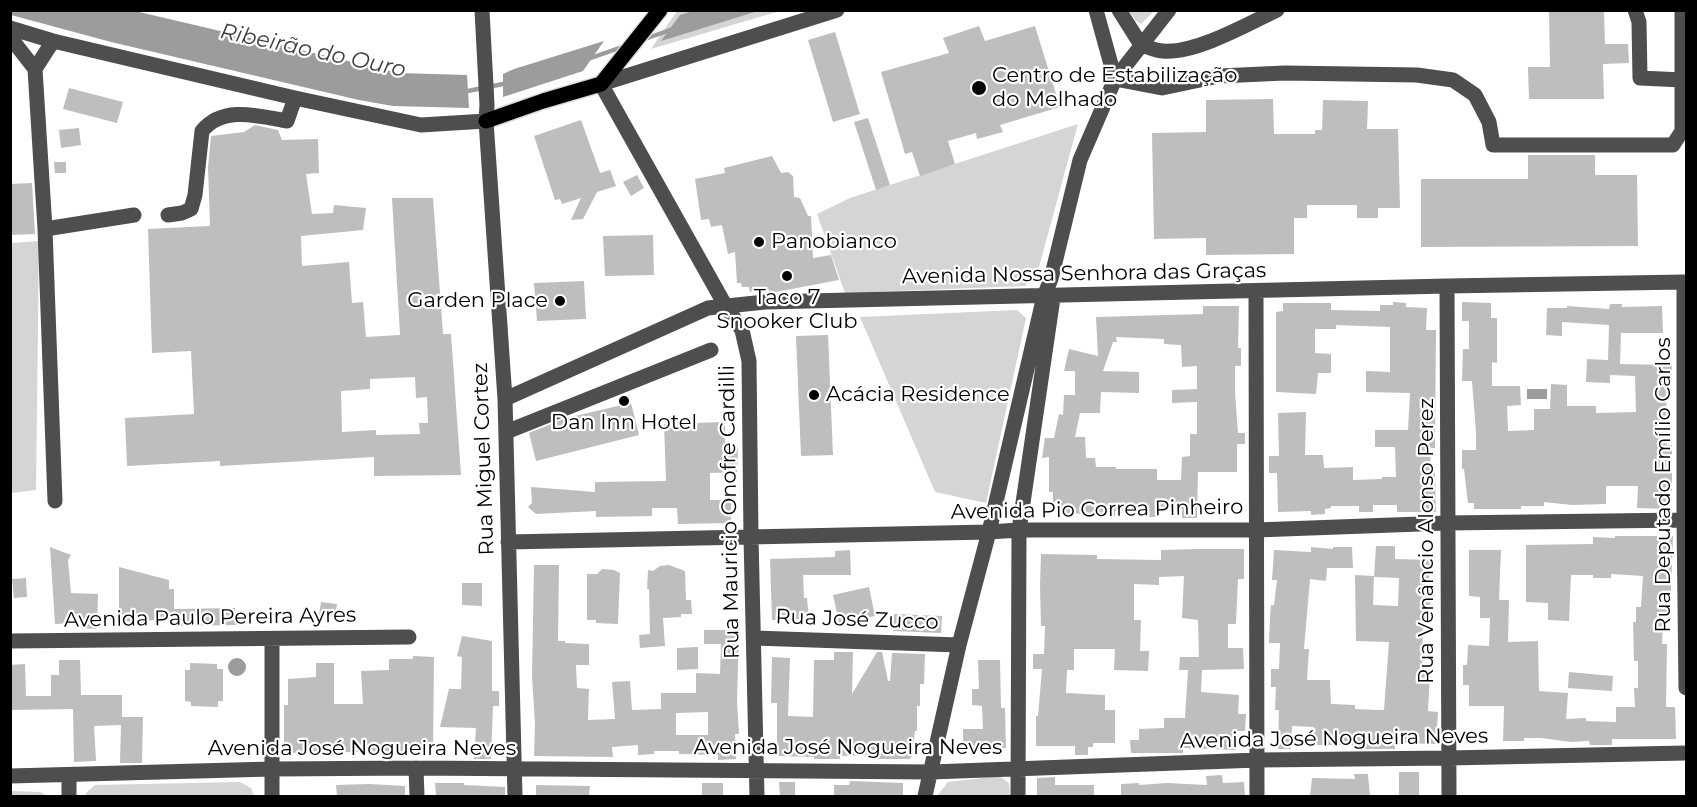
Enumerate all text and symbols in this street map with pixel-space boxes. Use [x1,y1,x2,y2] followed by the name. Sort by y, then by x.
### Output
[218,18,408,84] water label: Ribeirão do Ouro
[992,63,1237,113] place label: Centro de Estabilização do Melhado
[970,79,988,97] marker: Centro de Estabilização do Melhado
[771,229,897,255] place label: Panobianco
[752,235,766,249] marker: Panobianco
[902,258,1266,290] street label: Avenida Nossa Senhora das Graças
[780,269,794,283] marker: Taco 7 Snooker Club
[716,285,858,335] place label: Taco 7 Snooker Club
[407,288,548,314] place label: Garden Place
[553,294,567,308] marker: Garden Place
[1651,337,1677,633] street label: Rua Deputado Emílio Carlos
[468,362,500,556] street label: Rua Miguel Cortez
[715,365,745,659] street label: Rua Mauricio Onofre Cardilli
[826,382,1010,408] place label: Acácia Residence
[807,388,821,402] marker: Acácia Residence
[617,394,631,408] marker: Dan Inn Hotel
[1414,398,1440,684] street label: Rua Venâncio Alonso Perez
[551,410,697,436] place label: Dan Inn Hotel
[950,495,1244,525] street label: Avenida Pio Correa Pinheiro
[64,603,356,633] street label: Avenida Paulo Pereira Ayres
[775,605,939,635] street label: Rua José Zucco
[1180,724,1488,754] street label: Avenida José Nogueira Neves
[694,735,1002,761] street label: Avenida José Nogueira Neves
[208,736,516,762] street label: Avenida José Nogueira Neves

